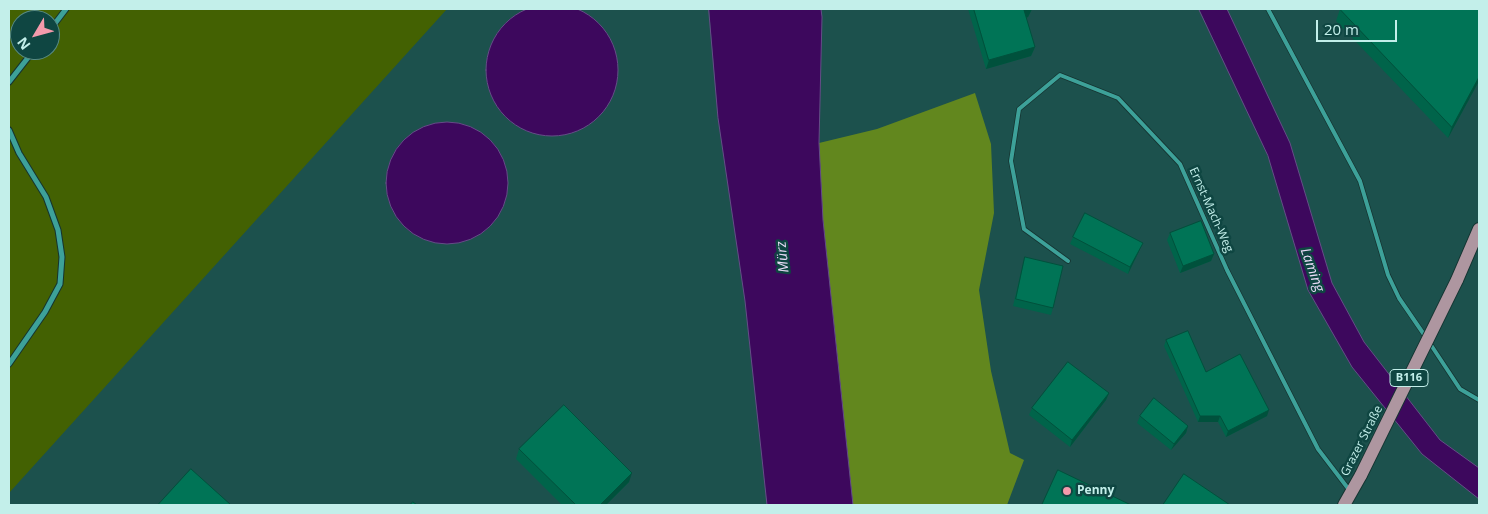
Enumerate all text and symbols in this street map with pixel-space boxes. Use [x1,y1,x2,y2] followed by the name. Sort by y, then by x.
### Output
[10,10,60,60] north arrow
[1318,10,1399,42] scale bar
[1324,19,1359,39] text: 20 m
[12,33,34,54] text: N
[1186,165,1236,255] street label: Ernst-Mach-Weg
[773,240,793,274] water label: Mürz
[1296,246,1328,294] water label: Laming
[1390,369,1428,386] road number: B116
[1338,403,1386,479] street label: Grazer Straße
[1077,484,1114,498] place label: Penny
[1061,485,1073,497] marker: Penny

